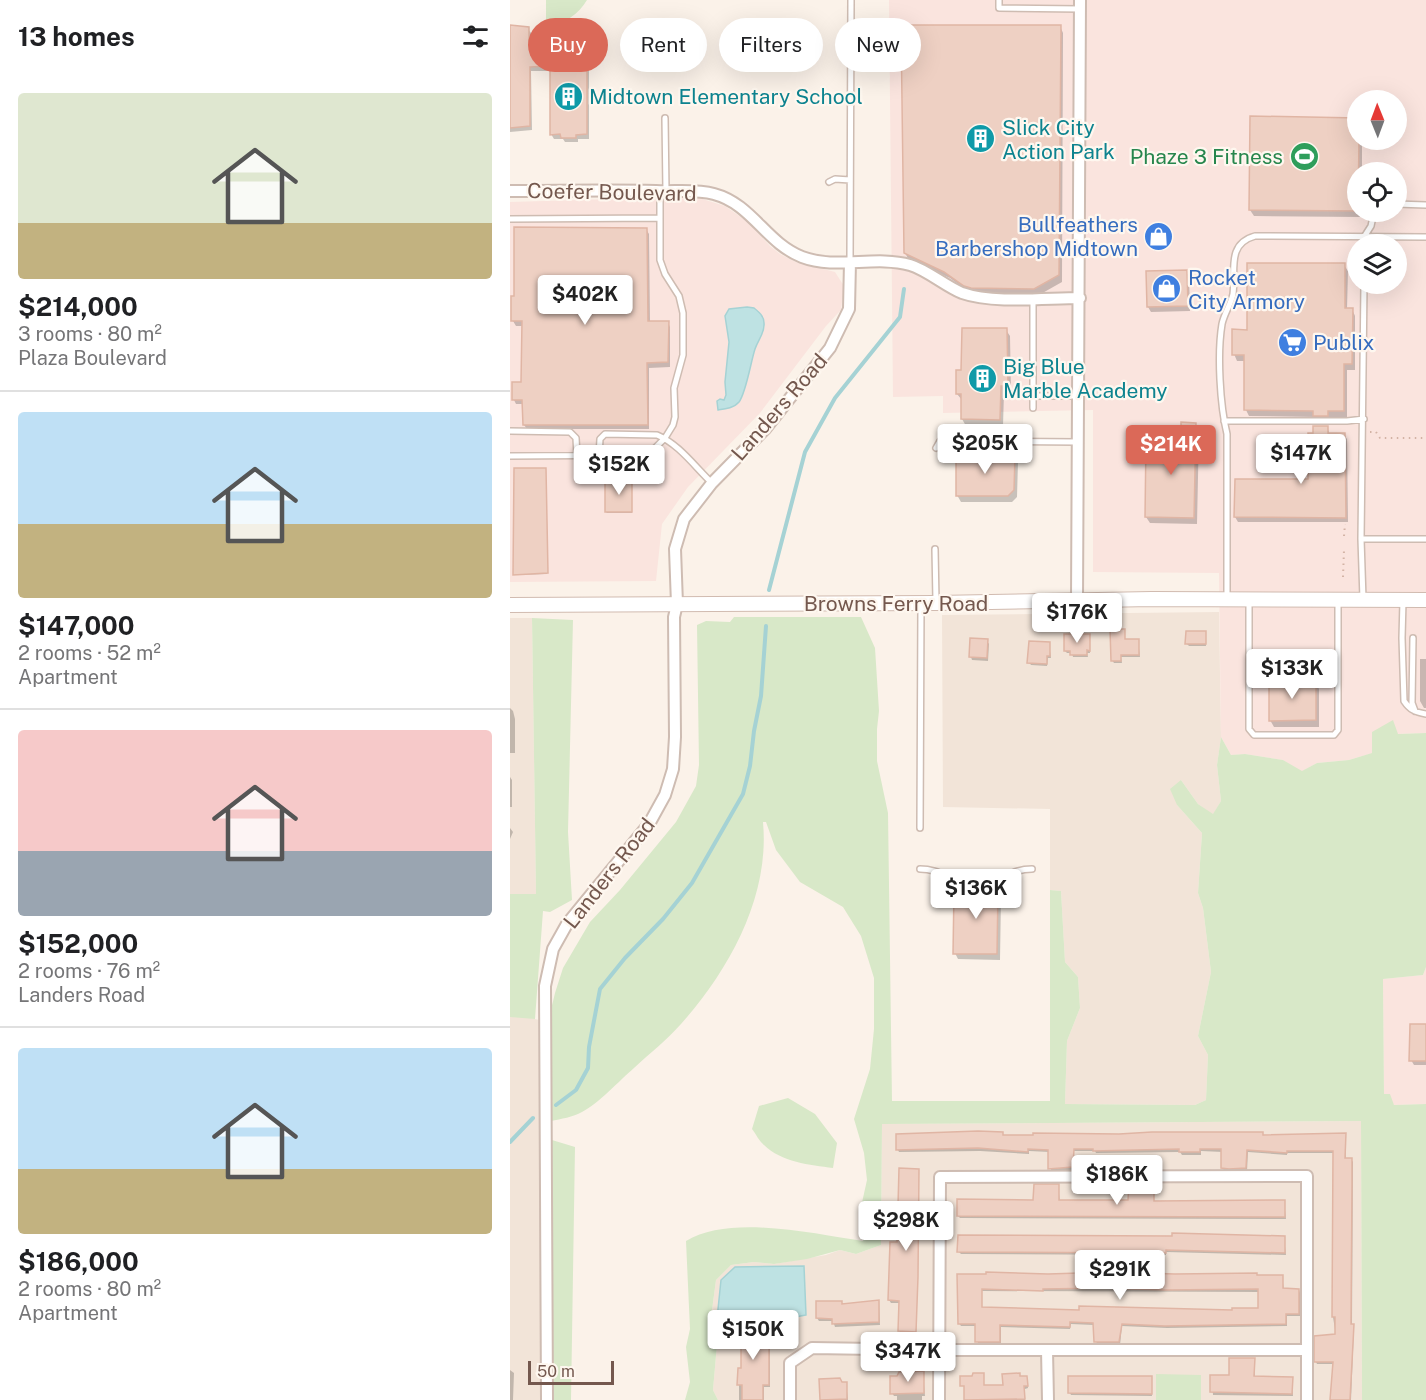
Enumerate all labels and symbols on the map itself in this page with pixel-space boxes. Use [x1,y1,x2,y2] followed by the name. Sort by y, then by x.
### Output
[552,80,584,112] building icon: Midtown Elementary School
[589,84,863,109] place label: Midtown Elementary School
[1347,90,1407,150] north arrow
[1002,115,1115,164] place label: Slick City Action Park
[965,123,997,155] building icon: Slick City Action Park
[1288,140,1320,172] sports icon: Phaze 3 Fitness
[1130,144,1283,169] place label: Phaze 3 Fitness
[527,178,697,206] street label: Coefer Boulevard
[935,212,1138,261] place label: Bullfeathers Barbershop Midtown
[1143,220,1175,252] shop icon: Bullfeathers Barbershop Midtown
[1188,265,1305,314] place label: Rocket City Armory
[1151,273,1183,305] shop icon: Rocket City Armory
[543,275,627,326] pin: $402K
[1276,326,1308,358] supermarket icon: Publix
[1313,330,1375,355] place label: Publix
[726,348,832,466] street label: Landers Road
[1003,354,1168,403] place label: Big Blue Marble Academy
[966,362,998,394] building icon: Big Blue Marble Academy
[943,424,1027,475] pin: $205K
[1129,425,1213,476] pin: $214K
[1259,434,1343,485] pin: $147K
[577,445,661,496] pin: $152K
[804,591,988,616] street label: Browns Ferry Road
[1035,593,1119,644] pin: $176K
[1250,649,1334,700] pin: $133K
[558,813,660,933] street label: Landers Road
[934,869,1018,920] pin: $136K
[1075,1155,1159,1206] pin: $186K
[864,1201,948,1252] pin: $298K
[1078,1250,1162,1301] pin: $291K
[711,1310,795,1361] pin: $150K
[866,1332,950,1383] pin: $347K
[528,1358,614,1386] scale bar

